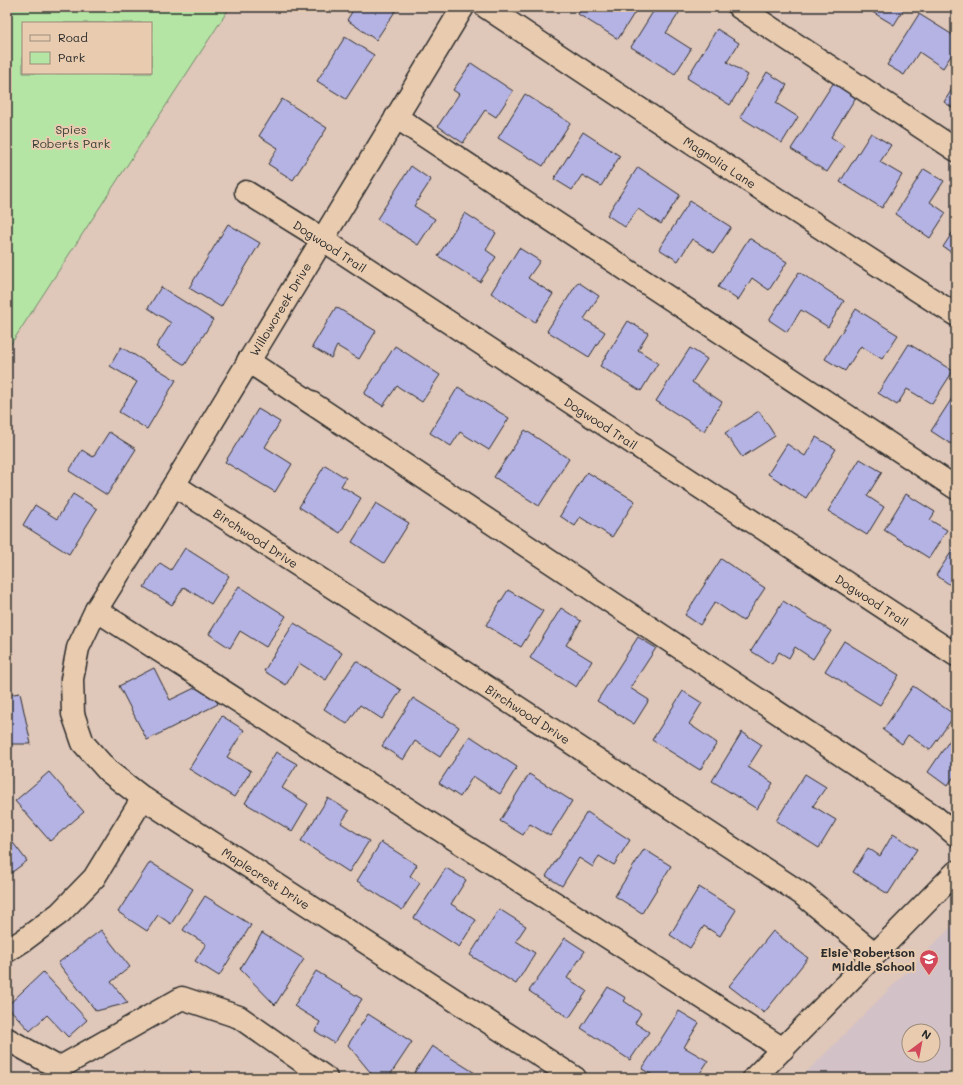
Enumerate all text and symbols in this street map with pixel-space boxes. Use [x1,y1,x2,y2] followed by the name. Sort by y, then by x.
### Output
[22,22,152,74] legend
[58,29,88,45] text: Road
[58,49,85,65] text: Park
[32,121,110,151] park label: Spies Roberts Park
[681,133,759,191] street label: Magnolia Lane
[290,216,370,276] street label: Dogwood Trail
[246,259,314,359] street label: Willowcreek Drive
[561,393,641,453] street label: Dogwood Trail
[211,505,301,571] street label: Birchwood Drive
[832,570,912,630] street label: Dogwood Trail
[483,681,573,747] street label: Birchwood Drive
[219,843,313,913] street label: Maplecrest Drive
[820,944,915,974] place label: Elsie Robertson Middle School
[918,948,940,976] school or university icon: Elsie Robertson Middle School
[901,1023,941,1063] north arrow
[919,1026,934,1043] text: N

